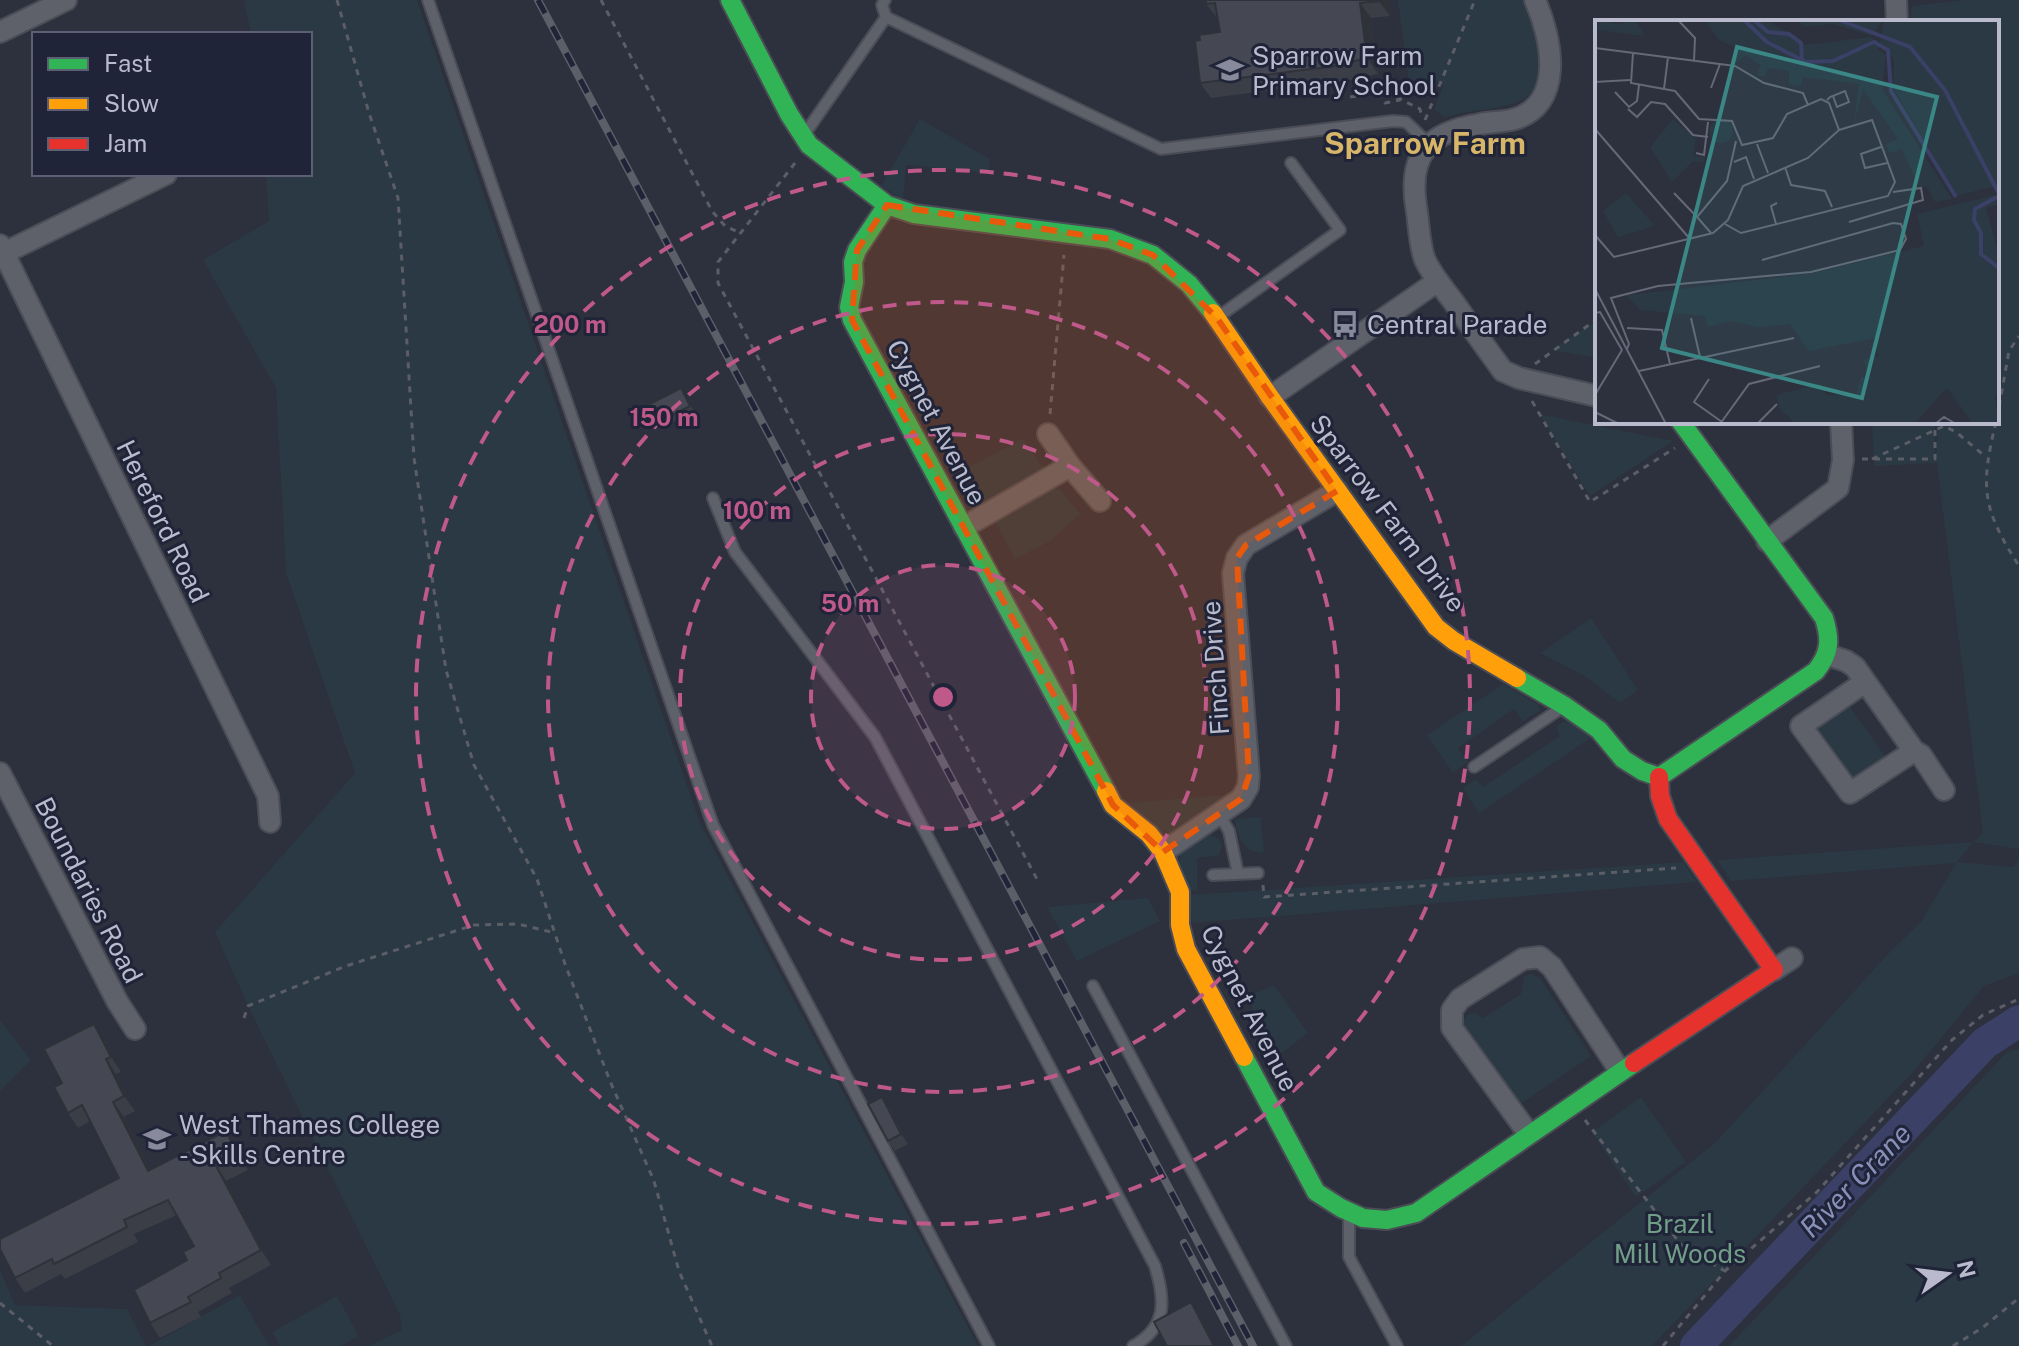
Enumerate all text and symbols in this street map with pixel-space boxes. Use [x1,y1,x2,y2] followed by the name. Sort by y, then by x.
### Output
[1595,20,1999,424] inset map
[32,32,312,176] legend
[1252,40,1436,101] place label: Sparrow Farm Primary School
[104,49,152,77] text: Fast
[1215,55,1245,85] school or university icon: Sparrow Farm Primary School
[104,89,159,117] text: Slow
[1324,125,1526,161] district label: Sparrow Farm
[104,129,147,157] text: Jam
[1330,309,1360,339] bus stop icon: Central Parade
[1367,309,1547,340] place label: Central Parade
[533,310,607,338] text: 200 m
[880,334,994,510] street label: Cygnet Avenue
[630,403,698,431] text: 150 m
[1304,408,1472,618] street label: Sparrow Farm Drive
[110,435,216,607] street label: Hereford Road
[723,496,791,524] text: 100 m
[821,589,879,617] text: 50 m
[1195,600,1235,736] street label: Finch Drive
[929,683,957,711] centre of rings
[29,792,149,988] street label: Boundaries Road
[1195,920,1305,1096] street label: Cygnet Avenue
[179,1109,440,1170] place label: West Thames College - Skills Centre
[1793,1116,1917,1244] water label: River Crane
[142,1124,172,1154] school or university icon: West Thames College - Skills Centre
[1614,1208,1746,1269] park label: Brazil Mill Woods
[1907,1234,1987,1314] north arrow
[1952,1258,1981,1281] text: N

